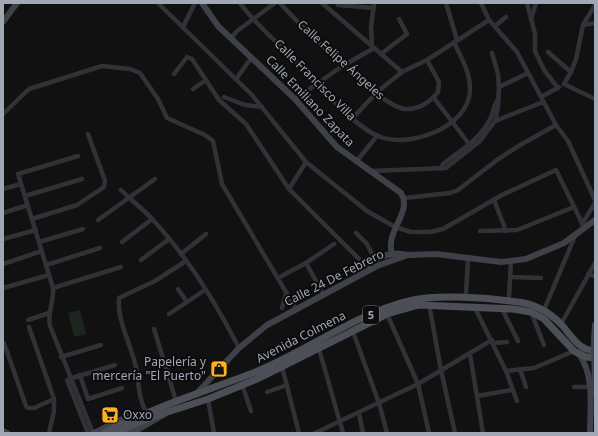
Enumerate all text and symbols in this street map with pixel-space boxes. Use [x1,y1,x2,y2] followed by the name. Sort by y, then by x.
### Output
[294,16,389,103] street label: Calle Felipe Ángeles
[271,35,360,124] street label: Calle Francisco Villa
[262,51,358,150] street label: Calle Emiliano Zapata
[281,245,387,310] street label: Calle 24 De Febrero
[363,306,379,324] road number: 5
[253,307,348,366] street label: Avenida Colmena
[92,353,207,384] place label: Papelería y mercería "El Puerto"
[209,359,229,379] shop icon: Papelería y mercería "El Puerto"
[100,405,120,425] supermarket icon: Oxxo
[123,406,152,423] place label: Oxxo

